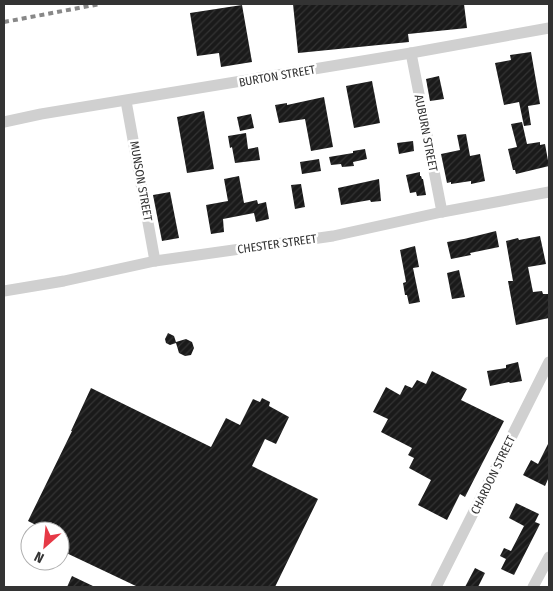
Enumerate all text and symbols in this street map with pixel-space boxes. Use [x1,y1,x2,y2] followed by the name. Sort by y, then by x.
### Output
[238,62,317,90] street label: BURTON STREET
[412,93,440,173] street label: AUBURN STREET
[127,140,155,223] street label: MUNSON STREET
[237,231,318,256] street label: CHESTER STREET
[468,433,518,516] street label: CHARDON STREET
[20,521,70,571] north arrow
[32,548,47,567] text: N

